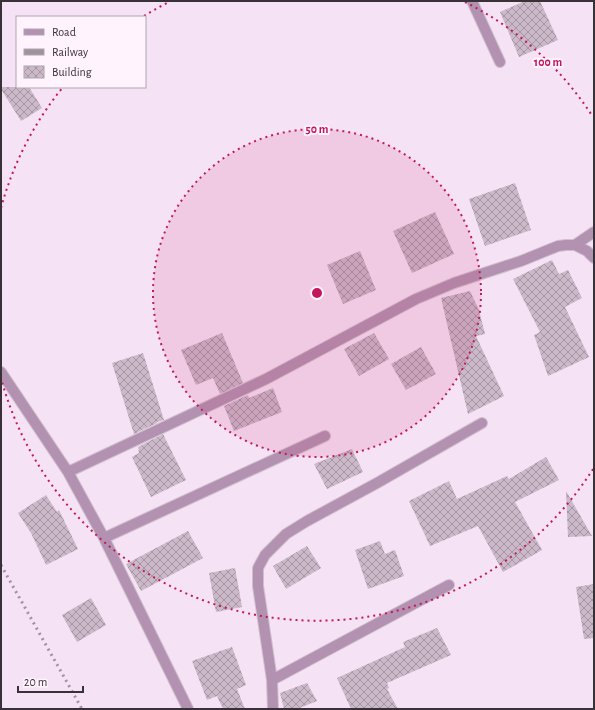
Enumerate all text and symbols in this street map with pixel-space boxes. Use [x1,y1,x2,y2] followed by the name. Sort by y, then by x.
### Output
[16,16,146,88] legend
[52,26,76,38] text: Road
[52,46,88,59] text: Railway
[534,56,562,68] text: 100 m
[52,66,92,78] text: Building
[306,123,329,135] text: 50 m
[310,286,324,300] centre of rings
[18,668,83,694] scale bar
[24,676,47,688] text: 20 m

